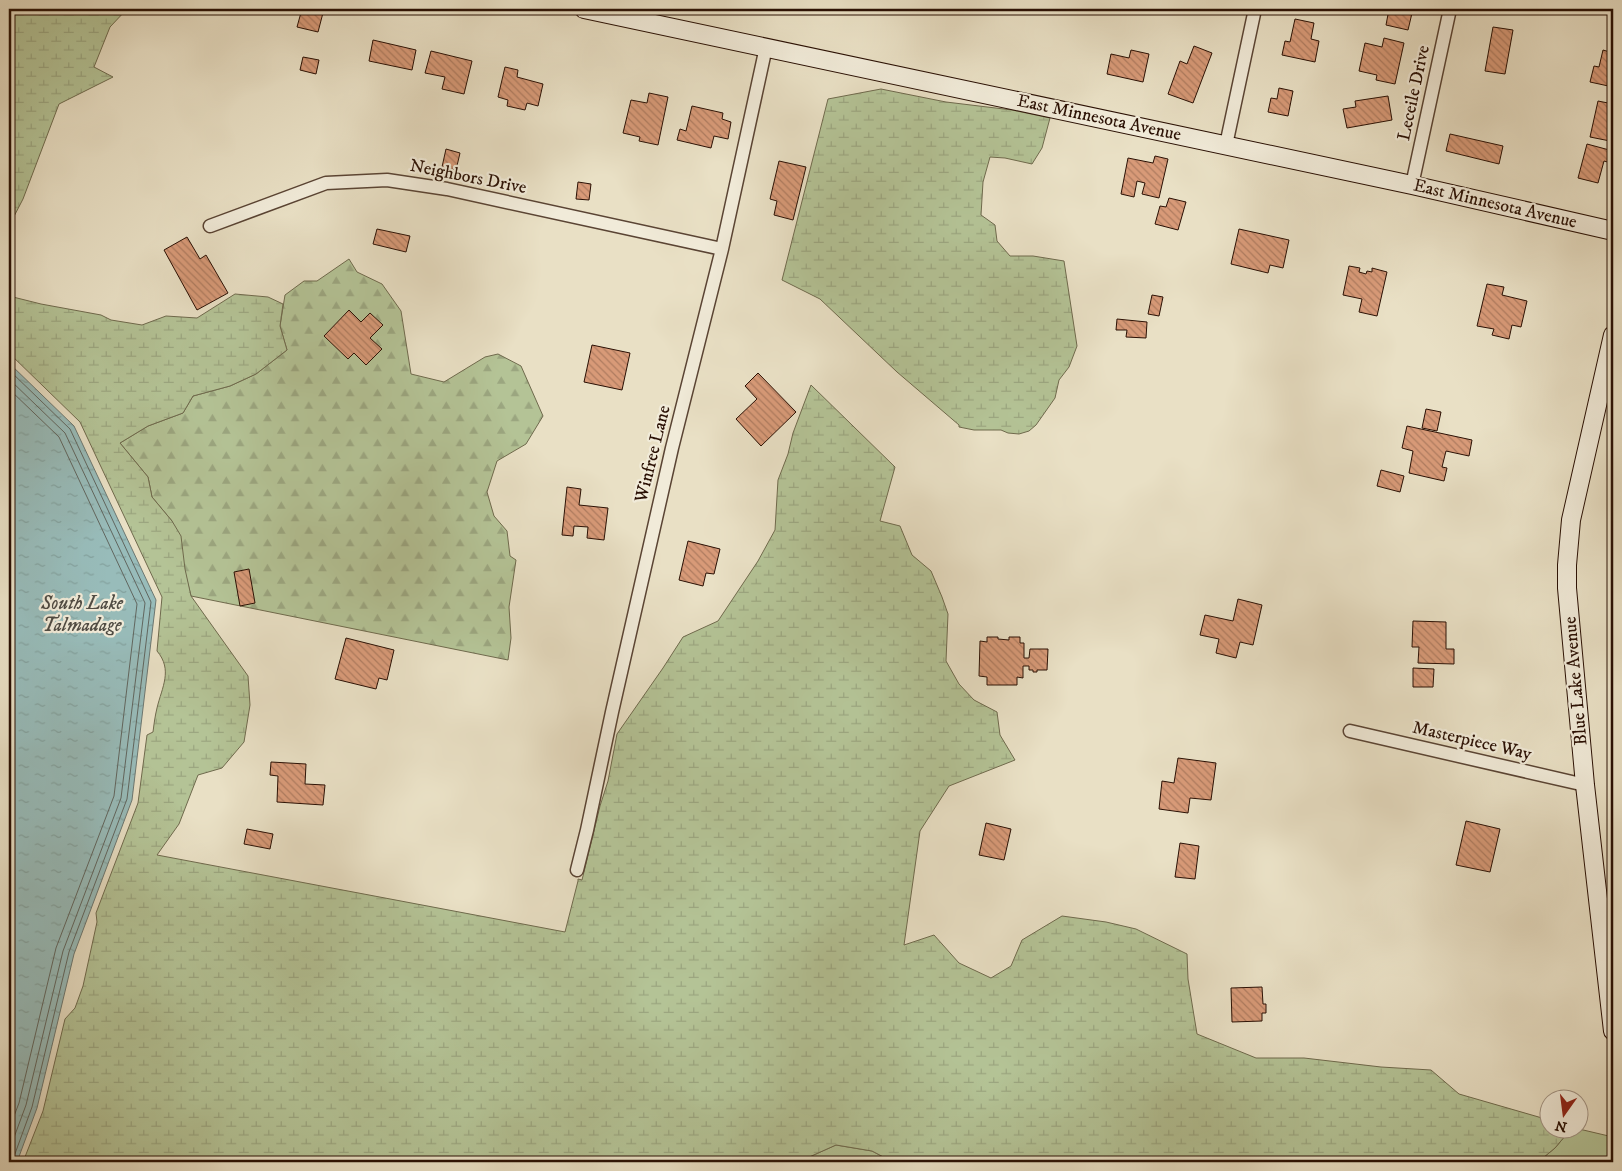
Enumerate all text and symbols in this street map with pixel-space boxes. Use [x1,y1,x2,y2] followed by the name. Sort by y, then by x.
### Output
[1393,43,1435,143] street label: Leceile Drive
[1015,90,1183,146] street label: East Minnesota Avenue
[408,155,528,199] street label: Neighbors Drive
[1411,174,1579,234] street label: East Minnesota Avenue
[630,403,676,506] street label: Winfree Lane
[40,592,124,637] water label: South Lake Talmadage
[1559,616,1593,746] street label: Blue Lake Avenue
[1410,717,1534,766] street label: Masterpiece Way
[1540,1088,1590,1138] north arrow
[1553,1115,1569,1136] text: N

